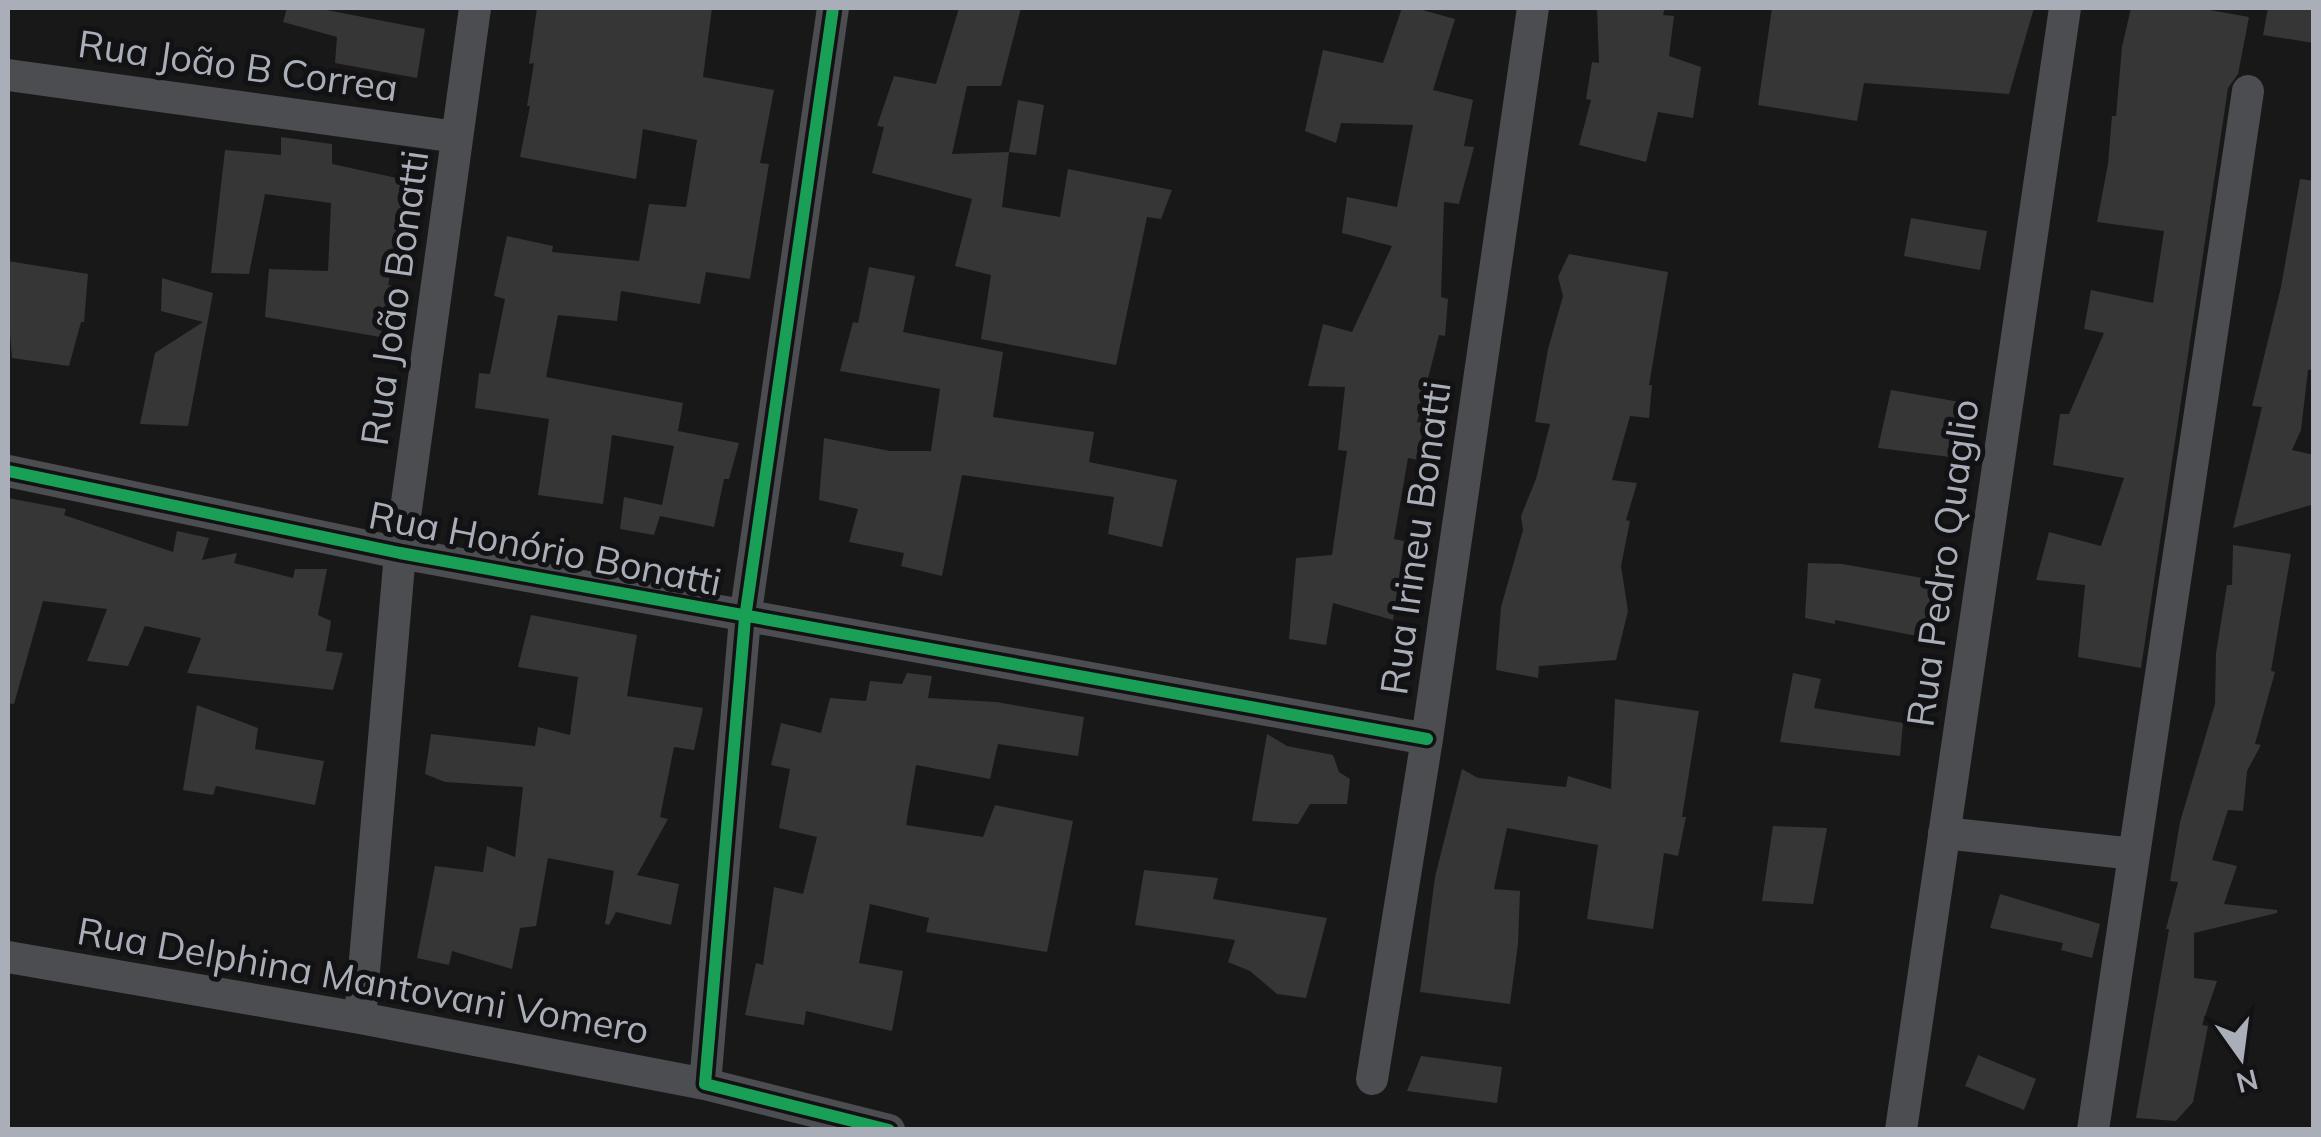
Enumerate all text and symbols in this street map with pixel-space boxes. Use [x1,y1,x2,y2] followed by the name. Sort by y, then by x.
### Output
[75,19,401,111] street label: Rua João B Correa
[350,147,438,448] street label: Rua João Bonatti
[1369,378,1461,698] street label: Rua Irineu Bonatti
[1895,396,1989,730] street label: Rua Pedro Quaglio
[365,490,725,606] street label: Rua Honório Bonatti
[74,906,653,1054] street label: Rua Delphina Mantovani Vomero
[2191,1007,2291,1107] north arrow
[2233,1062,2262,1101] text: N

